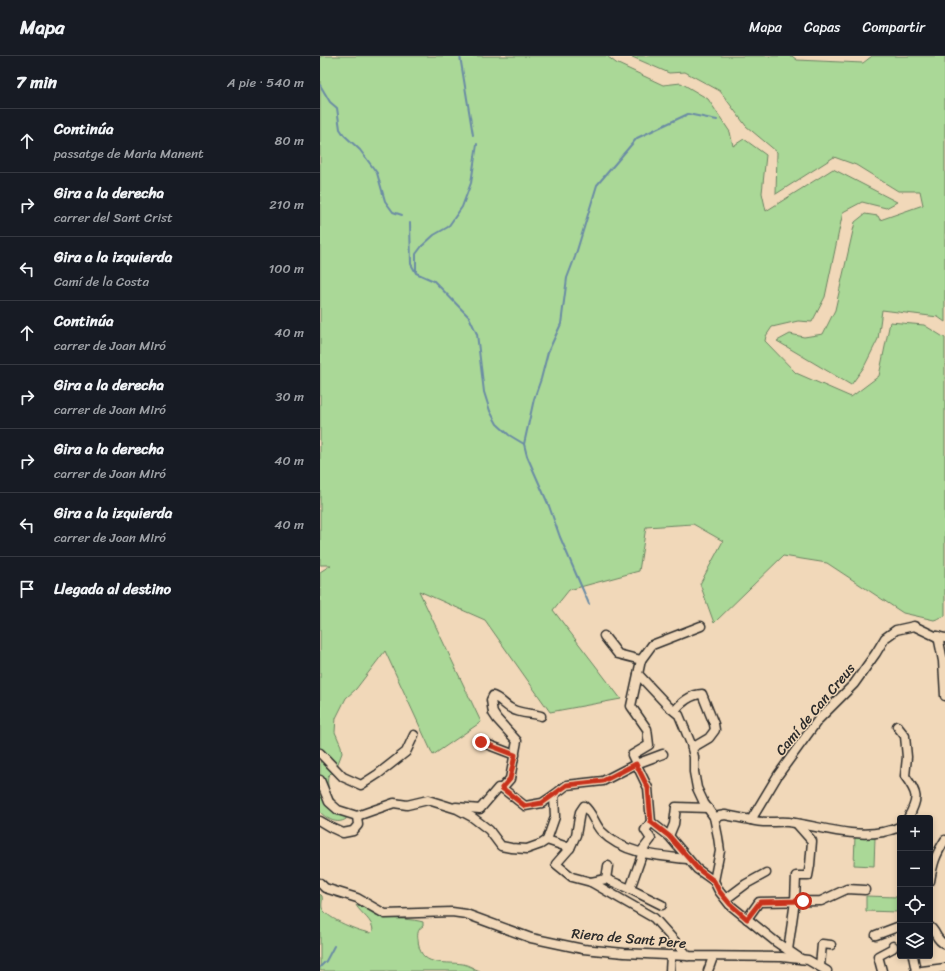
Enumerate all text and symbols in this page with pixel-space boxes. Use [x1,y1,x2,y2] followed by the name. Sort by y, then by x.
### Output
[20,11,65,44] text: Mapa
[749,15,782,40] text: Mapa
[804,15,841,40] text: Capas
[863,15,925,40] text: Compartir
[16,67,57,97] text: 7 min
[227,71,304,94] text: A pie · 540 m
[54,116,113,142] text: Continúa
[275,129,304,152] text: 80 m
[16,130,38,152] icon: ahead
[54,142,204,165] text: passatge de Maria Manent
[54,180,164,206] text: Gira a la derecha
[269,193,304,216] text: 210 m
[16,194,38,216] icon: right
[54,206,173,229] text: carrer del Sant Crist
[54,244,172,270] text: Gira a la izquierda
[269,257,304,280] text: 100 m
[16,258,38,280] icon: left
[54,270,149,293] text: Camí de la Costa
[54,308,113,334] text: Continúa
[274,321,304,344] text: 40 m
[16,322,38,344] icon: ahead
[54,334,166,357] text: carrer de Joan Miró
[54,372,164,398] text: Gira a la derecha
[275,385,304,408] text: 30 m
[16,386,38,408] icon: right
[54,398,166,421] text: carrer de Joan Miró
[54,436,164,462] text: Gira a la derecha
[274,449,304,472] text: 40 m
[16,450,38,472] icon: right
[54,462,166,485] text: carrer de Joan Miró
[54,500,172,526] text: Gira a la izquierda
[274,513,304,536] text: 40 m
[16,514,38,536] icon: left
[54,526,166,549] text: carrer de Joan Miró
[54,576,171,602] text: Llegada al destino
[16,578,38,600] icon: arrive
[769,657,862,761] street label: Camí de Can Creus
[472,733,490,751] route end
[897,815,933,959] map controls
[897,815,933,851] button: +
[897,851,933,887] button: −
[897,887,933,923] button: locate
[794,892,812,910] route start
[570,921,687,956] street label: Riera de Sant Pere
[897,923,933,959] button: layers

